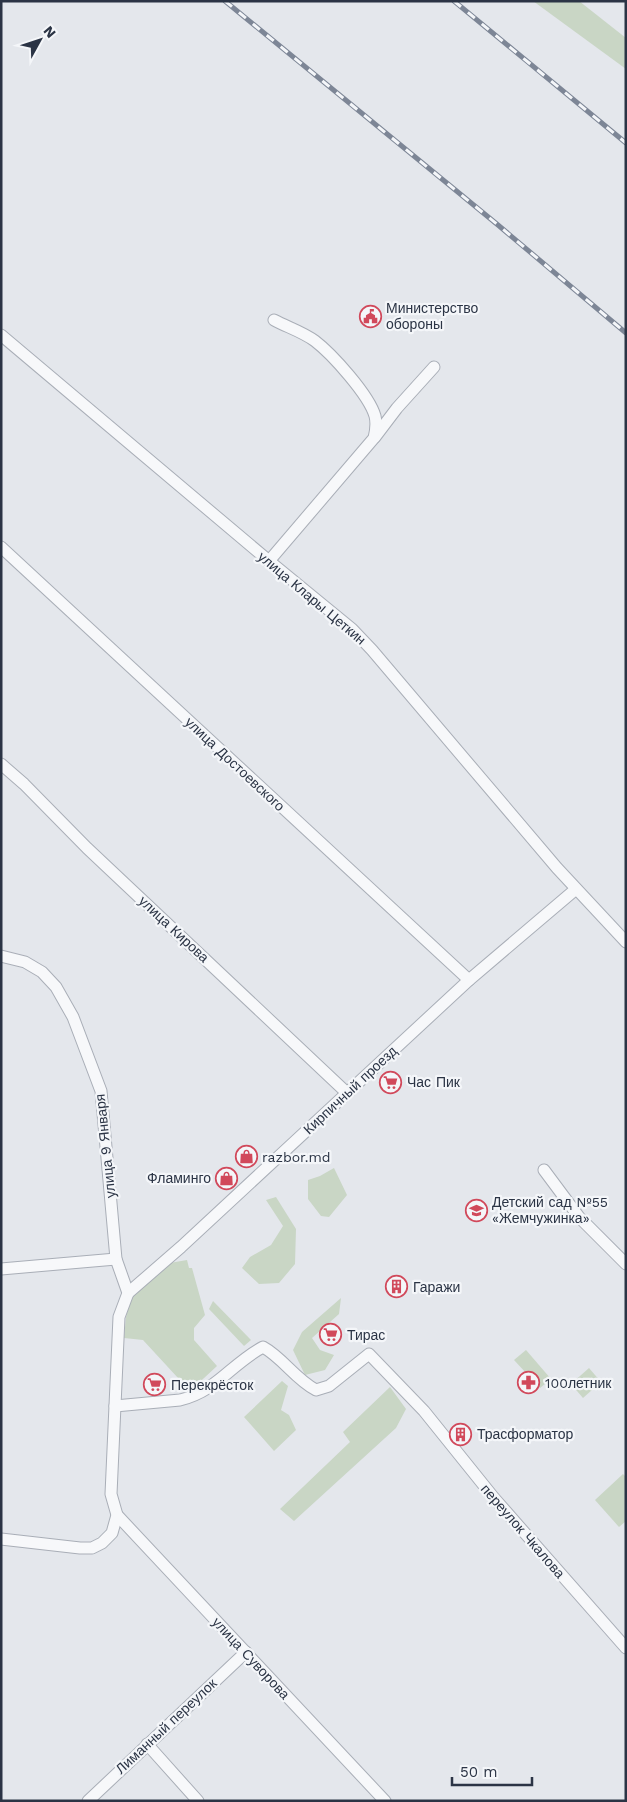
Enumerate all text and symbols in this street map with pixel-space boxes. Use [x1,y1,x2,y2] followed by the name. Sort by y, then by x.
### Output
[15,15,65,65] north arrow
[40,23,59,41] text: N
[386,300,479,332] place label: Министерство обороны
[358,304,382,328] public building icon: Министерство обороны
[255,548,369,648] street label: улица Клары Цеткин
[182,714,288,814] street label: улица Достоевского
[136,893,212,966] street label: улица Кирова
[300,1043,400,1137] street label: Кирпичный проезд
[379,1070,403,1094] supermarket icon: Час Пик
[407,1074,461,1090] place label: Час Пик
[92,1093,118,1199] street label: улица 9 Января
[234,1145,258,1169] shop icon: razbor.md
[262,1149,331,1165] place label: razbor.md
[215,1166,239,1190] shop icon: Фламинго
[147,1170,211,1186] place label: Фламинго
[492,1194,608,1226] place label: Детский сад №55 «Жемчужинка»
[464,1198,488,1222] school or university icon: Детский сад №55 «Жемчужинка»
[385,1275,409,1299] building icon: Гаражи
[413,1279,460,1295] place label: Гаражи
[319,1323,343,1347] supermarket icon: Тирас
[347,1327,385,1343] place label: Тирас
[517,1371,541,1395] pharmacy icon: 100летник
[143,1373,167,1397] supermarket icon: Перекрёсток
[545,1375,612,1391] place label: 100летник
[171,1377,254,1393] place label: Перекрёсток
[449,1422,473,1446] building icon: Трасформатор
[477,1426,574,1442] place label: Трасформатор
[478,1481,568,1581] street label: переулок Чкалова
[209,1614,293,1702] street label: улица Суворова
[112,1674,220,1777] street label: Лиманный переулок
[452,1754,532,1786] scale bar
[460,1763,497,1781] text: 50 m

